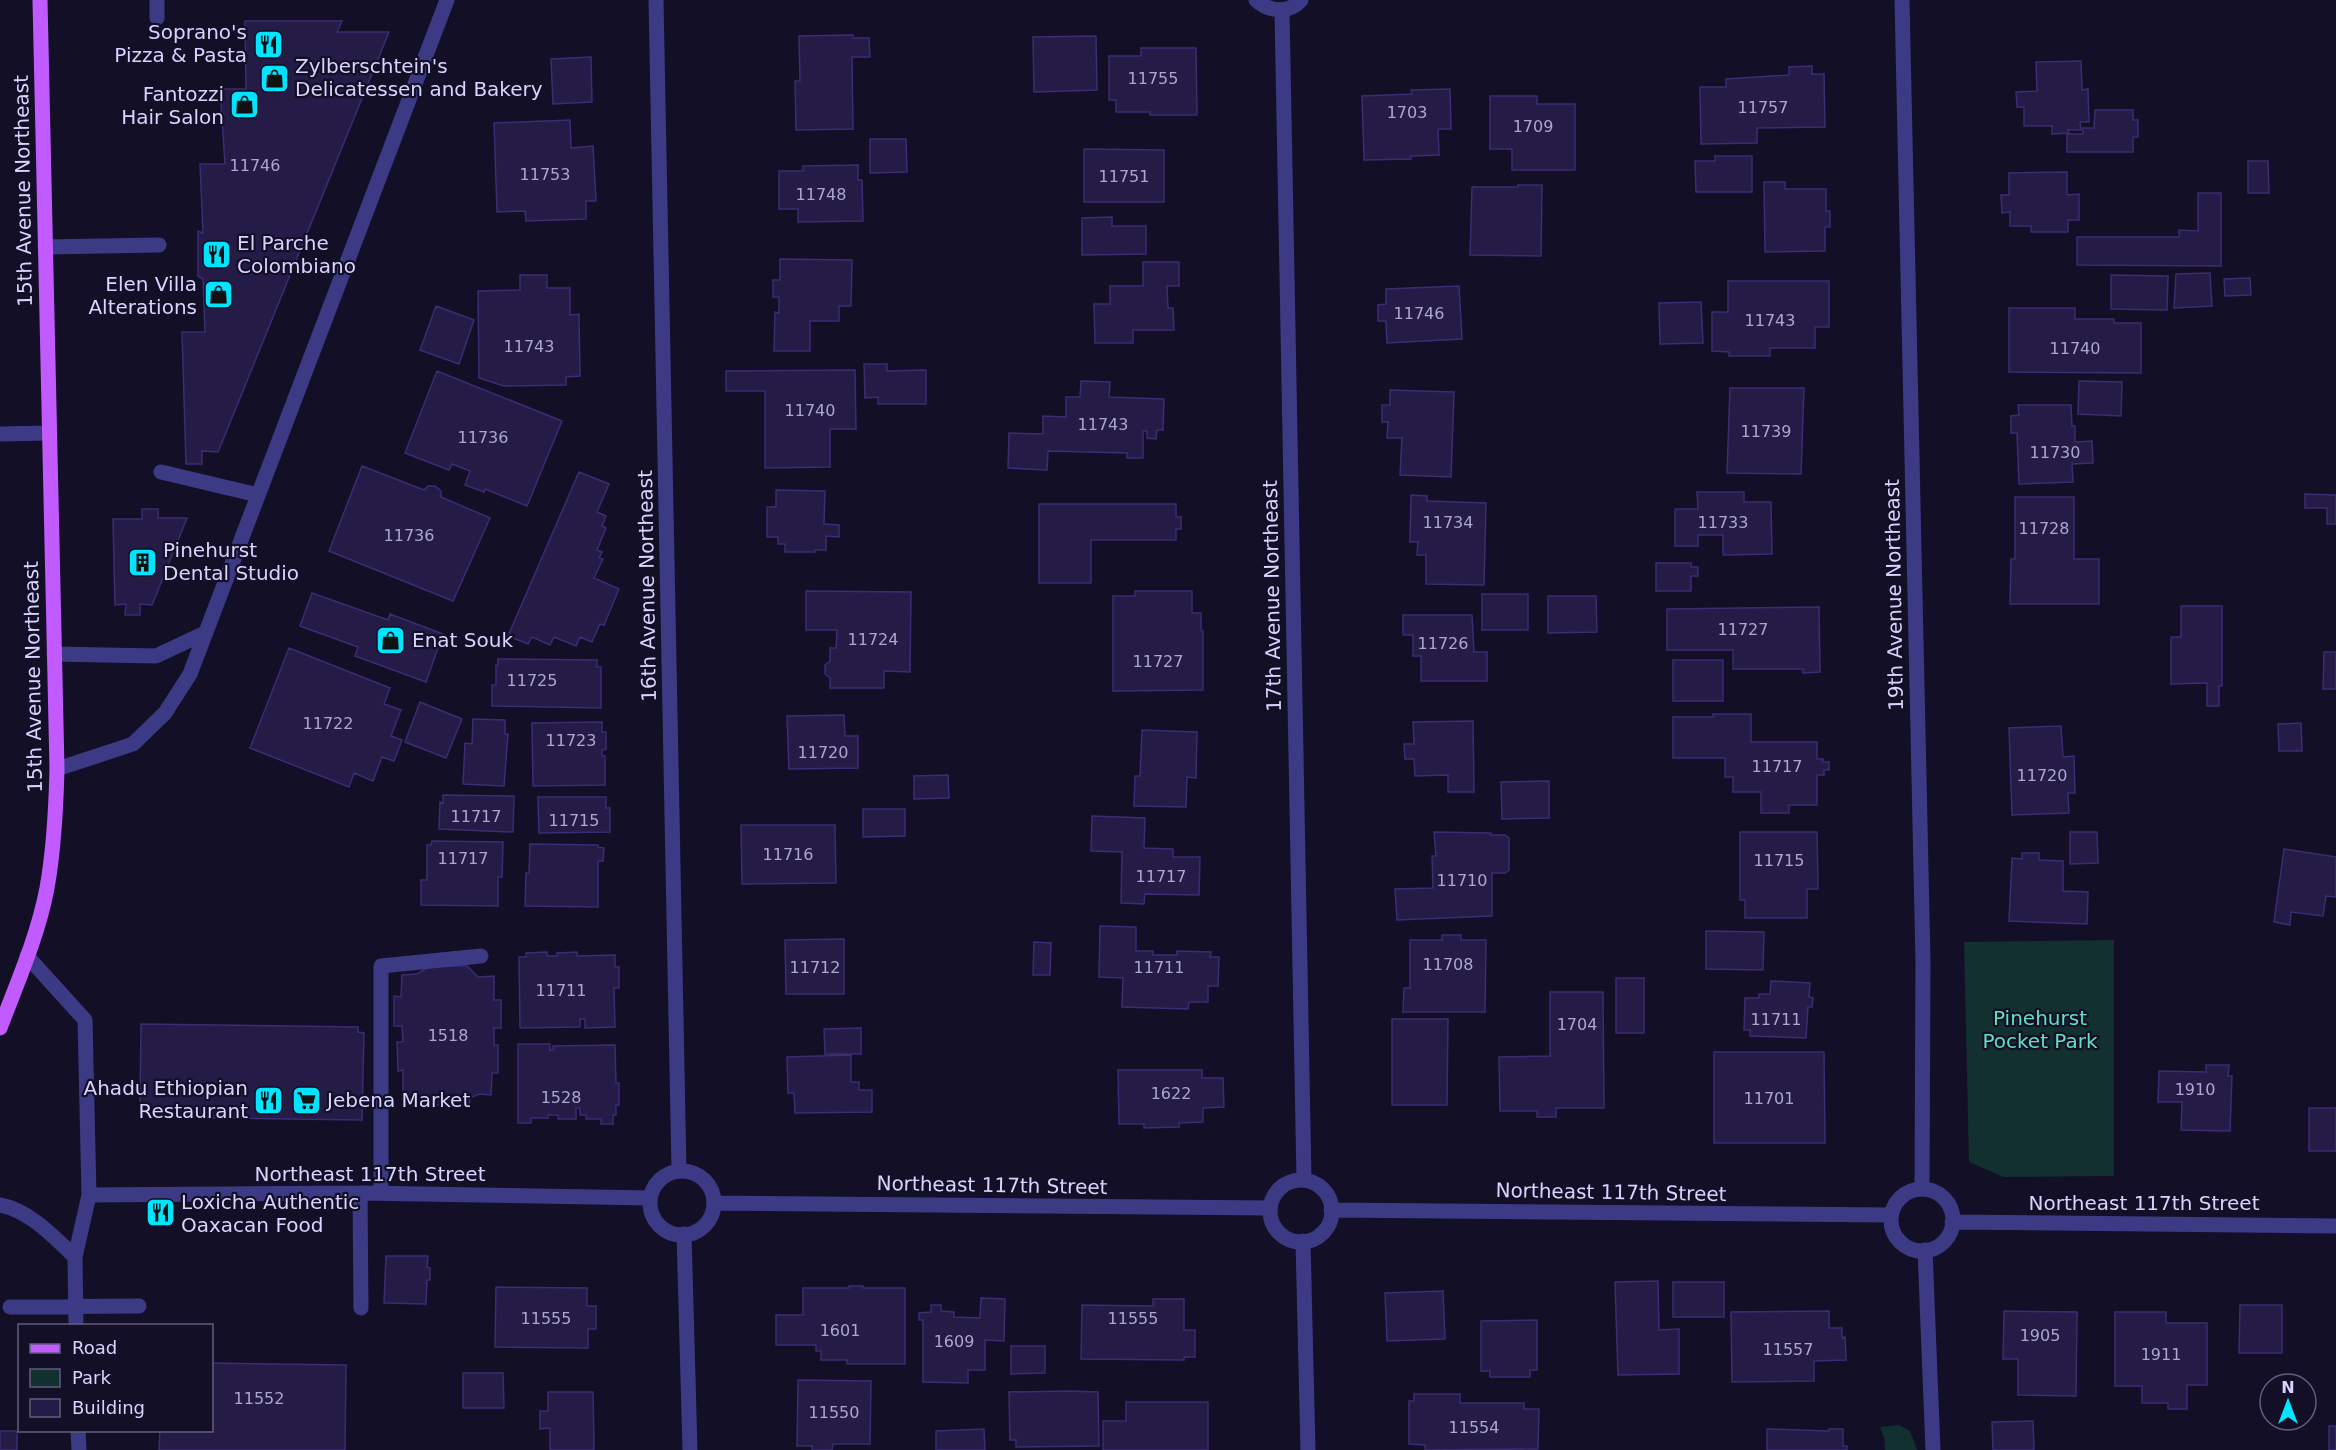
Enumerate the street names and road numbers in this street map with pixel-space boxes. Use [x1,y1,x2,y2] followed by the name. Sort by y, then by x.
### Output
[9,75,37,307] street label: 15th Avenue Northeast
[633,470,661,702] street label: 16th Avenue Northeast
[1880,479,1908,711] street label: 19th Avenue Northeast
[1258,480,1286,712] street label: 17th Avenue Northeast
[19,561,47,793] street label: 15th Avenue Northeast
[255,1162,486,1186] street label: Northeast 117th Street
[876,1171,1108,1199] street label: Northeast 117th Street
[1495,1178,1727,1206] street label: Northeast 117th Street
[2029,1191,2260,1215] street label: Northeast 117th Street

